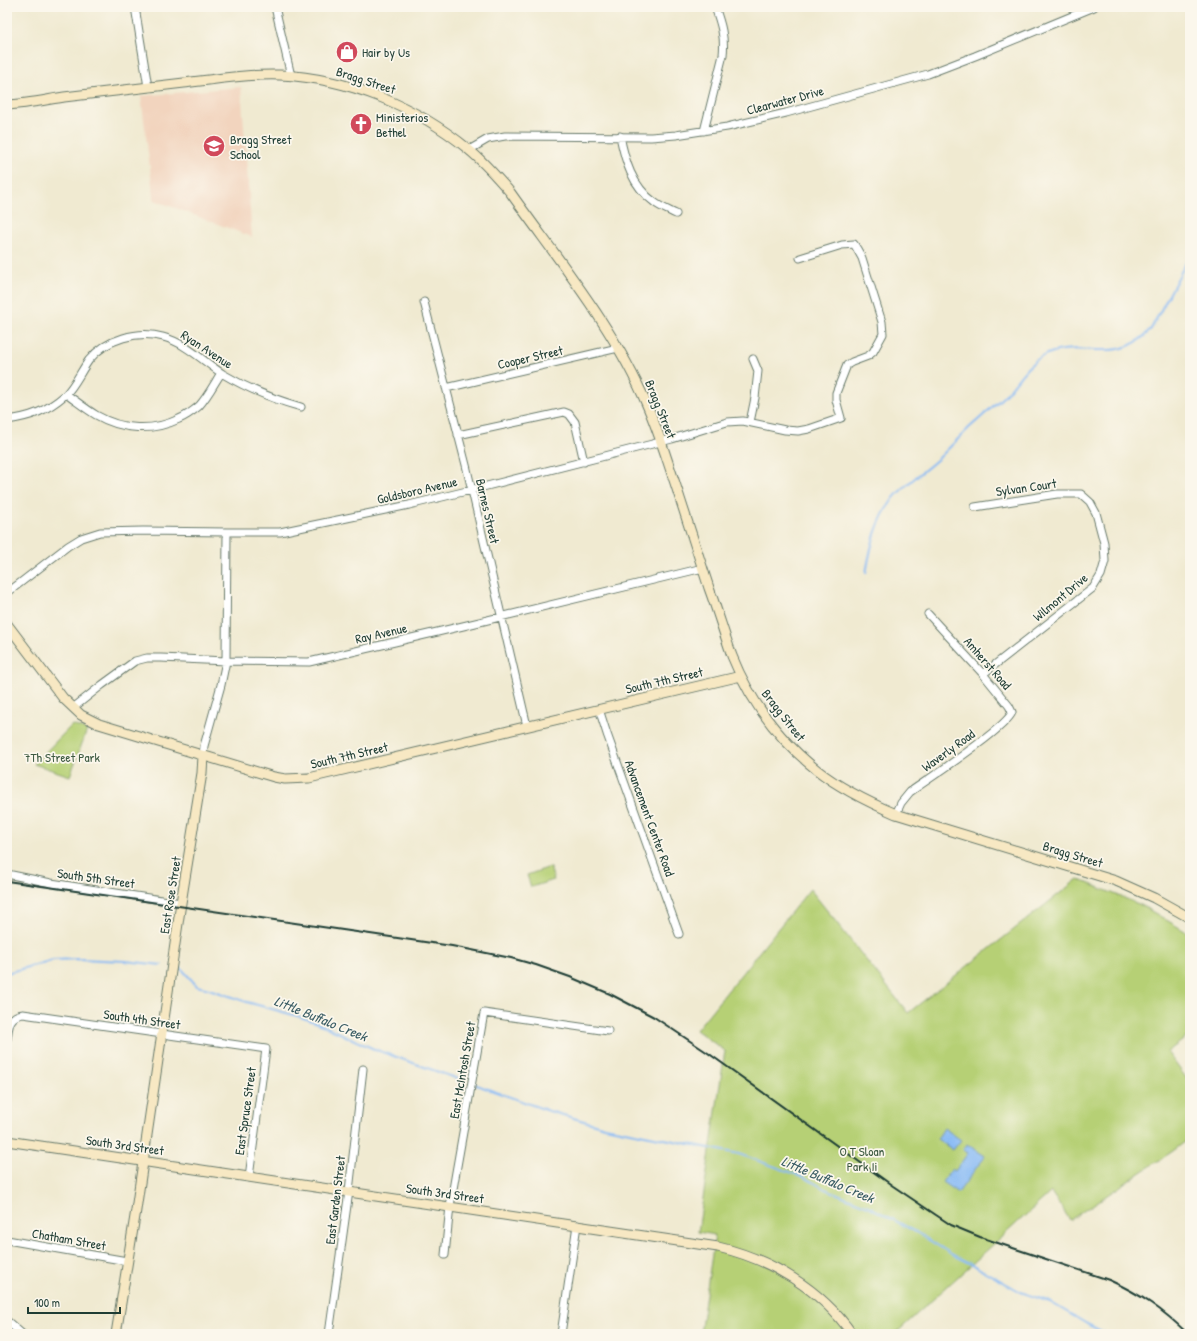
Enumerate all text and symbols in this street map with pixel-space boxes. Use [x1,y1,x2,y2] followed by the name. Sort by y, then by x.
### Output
[334,39,360,65] shop icon: Hair by Us
[362,43,410,61] place label: Hair by Us
[334,62,399,98] street label: Bragg Street
[744,81,826,119] street label: Clearwater Drive
[376,108,428,141] place label: Ministerios Bethel
[348,111,374,137] church icon: Ministerios Bethel
[230,130,292,163] place label: Bragg Street School
[201,133,227,159] school or university icon: Bragg Street School
[178,326,236,372] street label: Ryan Avenue
[496,341,565,373] street label: Cooper Street
[641,377,681,441] street label: Bragg Street
[375,472,459,508] street label: Goldsboro Avenue
[994,474,1058,500] street label: Sylvan Court
[472,477,504,546] street label: Barnes Street
[1029,569,1091,625] street label: Wilmont Drive
[353,618,409,648] street label: Ray Avenue
[960,633,1016,693] street label: Amherst Road
[624,662,705,698] street label: South 7th Street
[758,685,810,745] street label: Bragg Street
[918,725,978,775] street label: Waverly Road
[309,737,390,773] street label: South 7th Street
[24,748,101,766] park label: 7Th Street Park
[621,757,679,879] street label: Advancement Center Road
[1041,836,1106,872] street label: Bragg Street
[155,855,185,935] street label: East Rose Street
[56,864,136,892] street label: South 5th Street
[272,991,371,1046] water label: Little Buffalo Creek
[102,1005,182,1033] street label: South 4th Street
[445,1019,480,1120] street label: East McIntosh Street
[230,1065,260,1156] street label: East Spruce Street
[85,1131,166,1159] street label: South 3rd Street
[840,1142,885,1175] park label: O T Sloan Park Ii
[779,1151,878,1207] water label: Little Buffalo Creek
[321,1154,349,1245] street label: East Garden Street
[405,1179,486,1207] street label: South 3rd Street
[31,1224,108,1254] street label: Chatham Street
[28,1289,120,1315] scale bar
[34,1294,60,1311] text: 100 m

